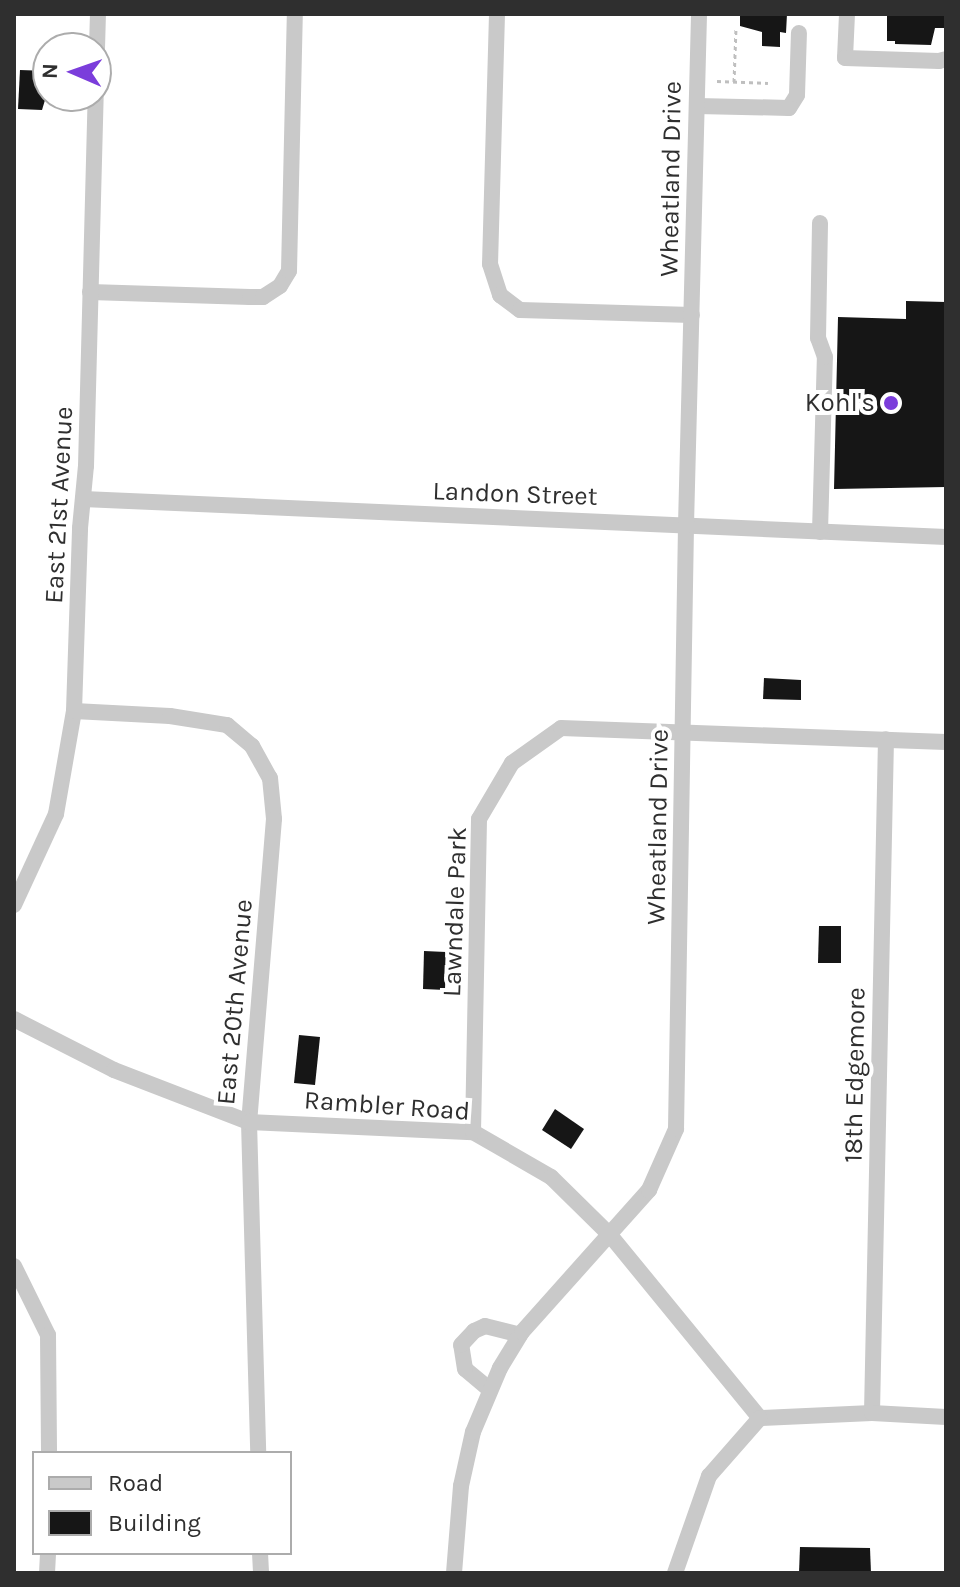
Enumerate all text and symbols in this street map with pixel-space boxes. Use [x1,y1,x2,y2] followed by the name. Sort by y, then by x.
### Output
[32,32,112,112] north arrow
[37,63,63,80] text: N
[654,81,688,277] street label: Wheatland Drive
[805,387,875,419] place label: Kohl's
[882,394,900,412] marker: Kohl's
[38,406,80,604] street label: East 21st Avenue
[432,476,598,512] street label: Landon Street
[641,729,675,925] street label: Wheatland Drive
[436,826,474,998] street label: Lawndale Park
[210,898,260,1106] street label: East 20th Avenue
[838,987,872,1163] street label: 18th Edgemore
[303,1085,471,1127] street label: Rambler Road
[32,1451,292,1555] legend
[108,1469,163,1497] text: Road
[108,1509,201,1537] text: Building

